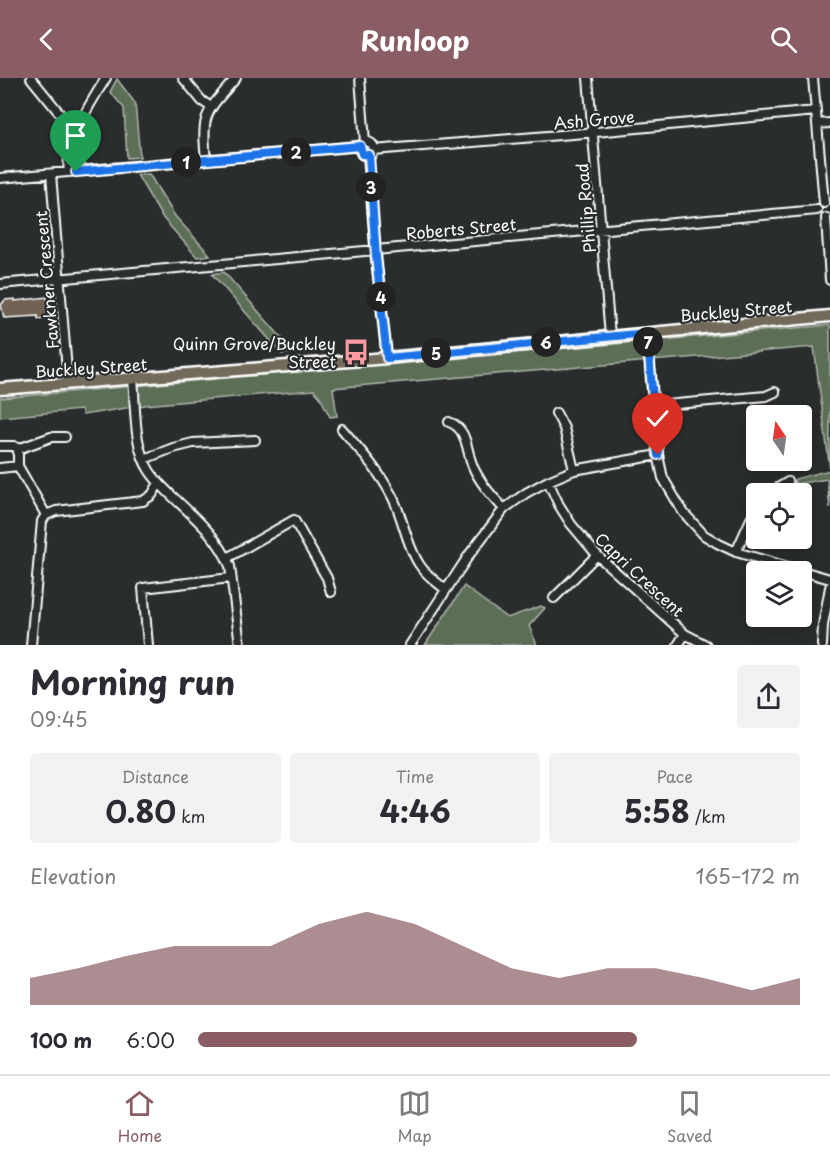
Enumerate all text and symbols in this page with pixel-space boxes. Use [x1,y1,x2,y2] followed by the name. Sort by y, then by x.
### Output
[361,19,469,60] text: Runloop
[30,23,63,56] icon: back
[767,23,800,56] icon: search
[553,104,635,134] street label: Ash Grove
[50,110,101,172] pin
[59,119,92,152] icon: arrive
[281,137,311,167] pin: 2
[290,140,302,164] text: 2
[171,147,201,177] pin: 1
[182,150,190,174] text: 1
[569,162,601,254] street label: Phillip Road
[356,172,386,202] pin: 3
[366,175,376,199] text: 3
[28,209,64,350] street label: Fawkner Crescent
[405,211,518,245] street label: Roberts Street
[366,282,396,312] pin: 4
[376,285,386,309] text: 4
[679,293,794,327] street label: Buckley Street
[531,327,561,357] pin: 6
[633,327,663,357] pin: 7
[540,330,552,354] text: 6
[643,330,653,354] text: 7
[173,331,336,373] place label: Quinn Grove/Buckley Street
[341,337,371,367] bus stop icon: Quinn Grove/Buckley Street
[421,338,451,368] pin: 5
[431,341,441,365] text: 5
[34,351,148,383] street label: Buckley Street
[632,393,683,455] pin
[641,402,674,435] icon: check
[746,405,812,471] north arrow
[746,405,812,627] map controls
[746,483,812,549] button: locate
[590,526,690,622] street label: Capri Crescent
[746,561,812,627] button: layers
[30,656,235,706] text: Morning run
[737,665,800,728] button: share
[30,704,88,734] text: 09:45
[122,764,189,788] text: Distance
[396,764,434,788] text: Time
[657,764,693,788] text: Pace
[105,788,176,833] text: 0.80
[379,788,451,833] text: 4:46
[624,788,690,833] text: 5:58
[176,804,205,828] text: km
[690,804,726,828] text: /km
[30,861,116,891] text: Elevation
[695,861,800,891] text: 165–172 m
[30,1025,92,1055] text: 100 m
[126,1025,175,1055] text: 6:00
[118,1087,162,1147] tab: Home
[397,1087,432,1147] tab: Map
[667,1087,712,1147] tab: Saved

